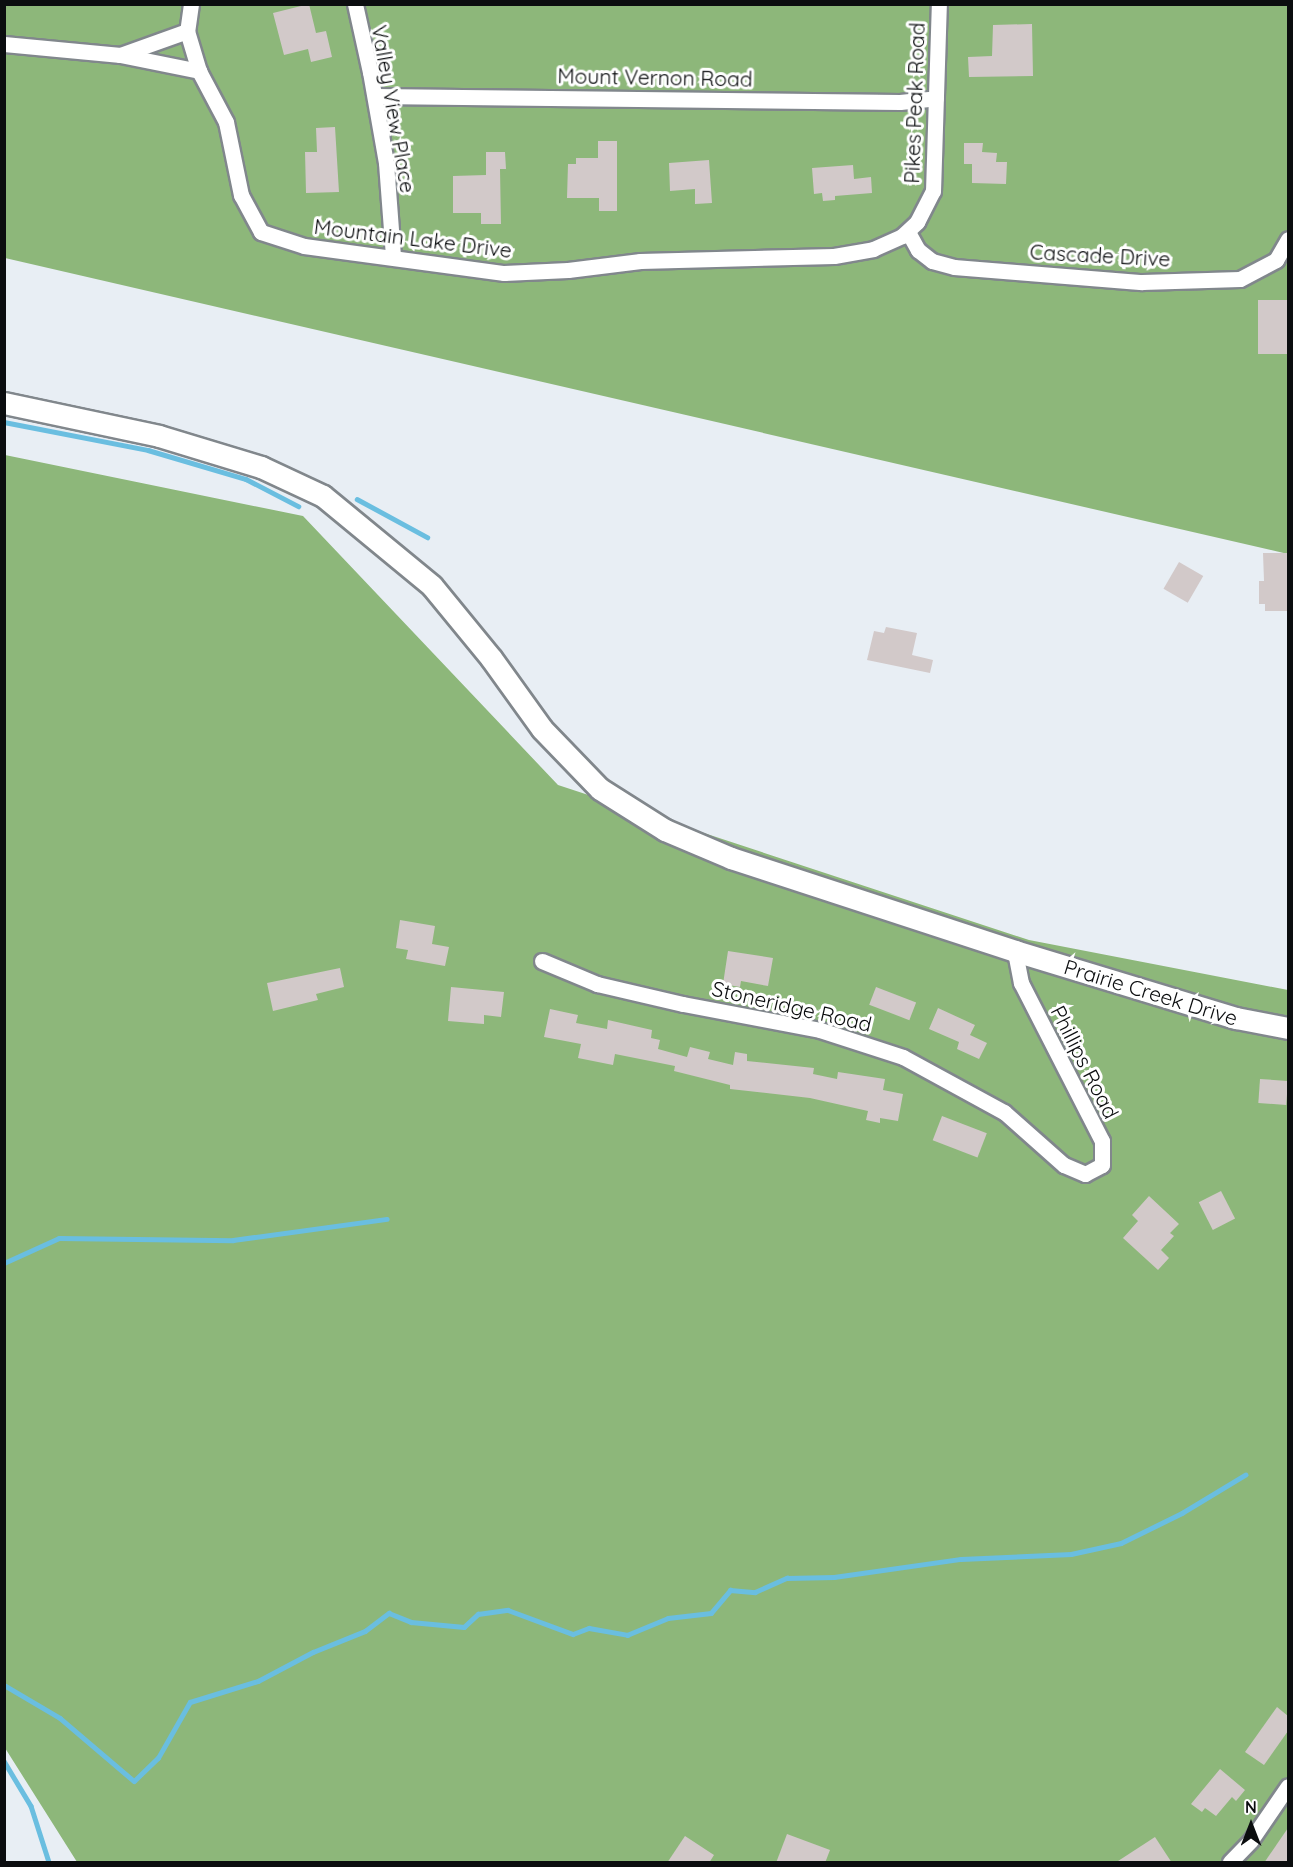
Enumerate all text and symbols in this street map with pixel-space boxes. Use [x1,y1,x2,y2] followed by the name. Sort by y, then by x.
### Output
[899,22,929,184] street label: Pikes Peak Road
[367,23,421,195] street label: Valley View Place
[557,63,753,91] street label: Mount Vernon Road
[313,213,513,263] street label: Mountain Lake Drive
[1029,239,1171,271] street label: Cascade Drive
[1061,954,1241,1030] street label: Prairie Creek Drive
[710,975,874,1037] street label: Stoneridge Road
[1046,1001,1124,1123] street label: Phillips Road
[1221,1795,1281,1855] north arrow
[1245,1797,1257,1817] text: N

